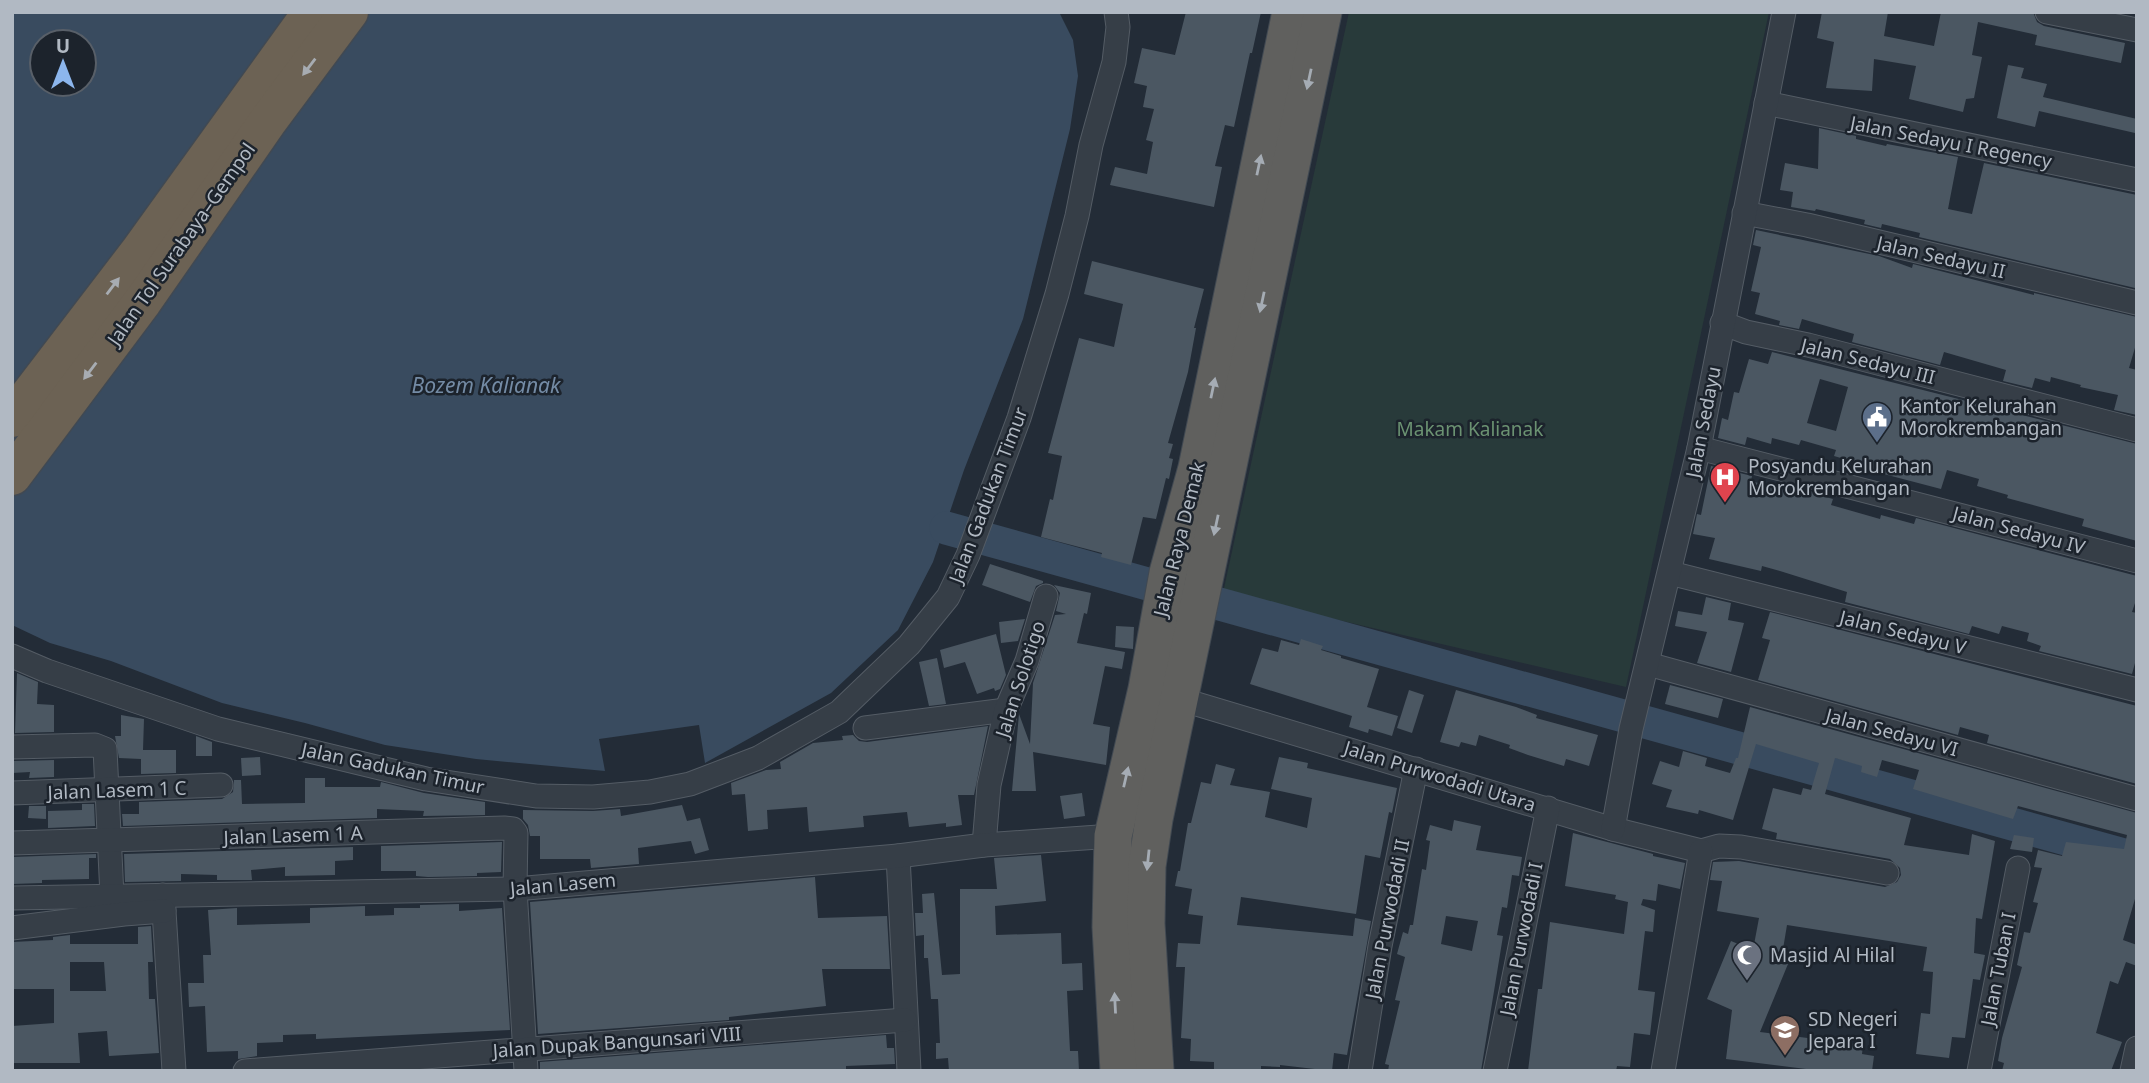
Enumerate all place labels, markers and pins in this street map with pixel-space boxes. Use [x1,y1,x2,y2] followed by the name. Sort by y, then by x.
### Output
[1900,393,2062,441] place label: Kantor Kelurahan Morokrembangan
[1860,400,1894,444] public building icon: Kantor Kelurahan Morokrembangan
[1748,453,1932,501] place label: Posyandu Kelurahan Morokrembangan
[1708,460,1742,504] hospital icon: Posyandu Kelurahan Morokrembangan
[1730,938,1764,982] mosque icon: Masjid Al Hilal
[1770,942,1895,968] place label: Masjid Al Hilal
[1806,1006,1898,1054] place label: SD Negeri Jepara I
[1768,1013,1802,1057] school or university icon: SD Negeri Jepara I

